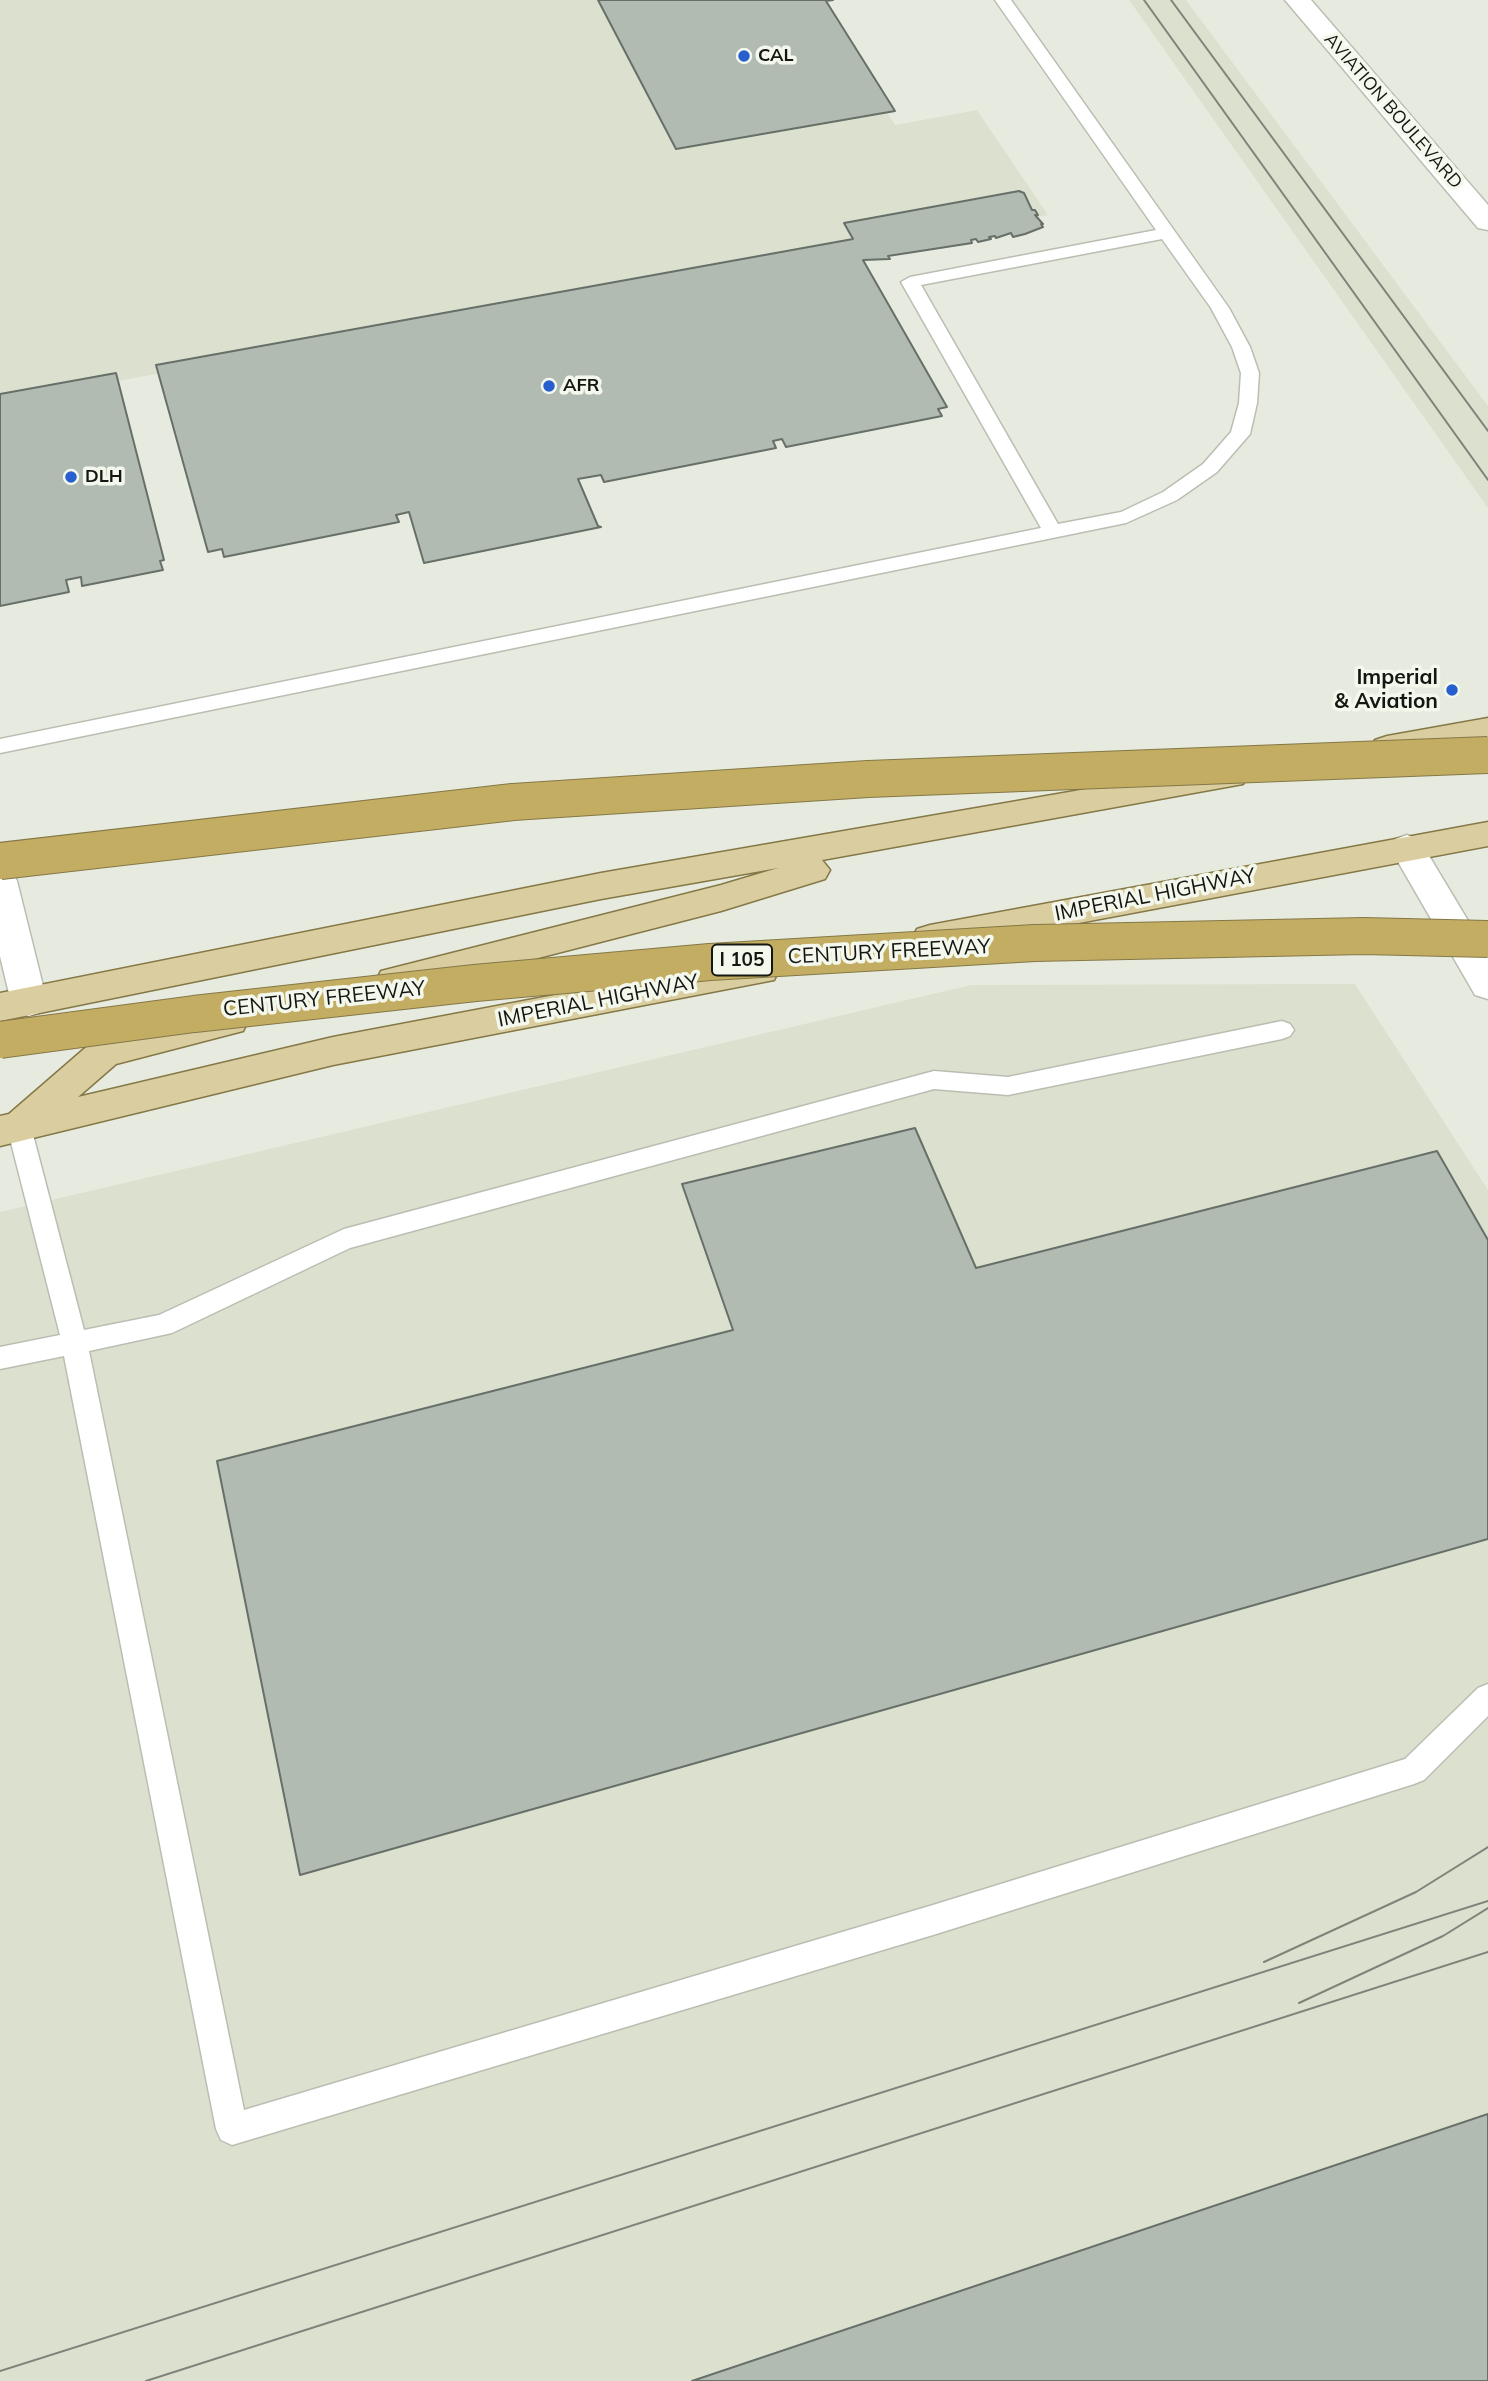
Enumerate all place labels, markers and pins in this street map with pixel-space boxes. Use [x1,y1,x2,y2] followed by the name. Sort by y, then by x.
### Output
[758,45,794,67] place label: CAL
[736,48,752,64] marker: CAL
[563,375,599,397] place label: AFR
[541,378,557,394] marker: AFR
[85,466,123,488] place label: DLH
[63,469,79,485] marker: DLH
[1334,665,1438,715] place label: Imperial & Aviation
[1444,682,1460,698] marker: Imperial & Aviation

